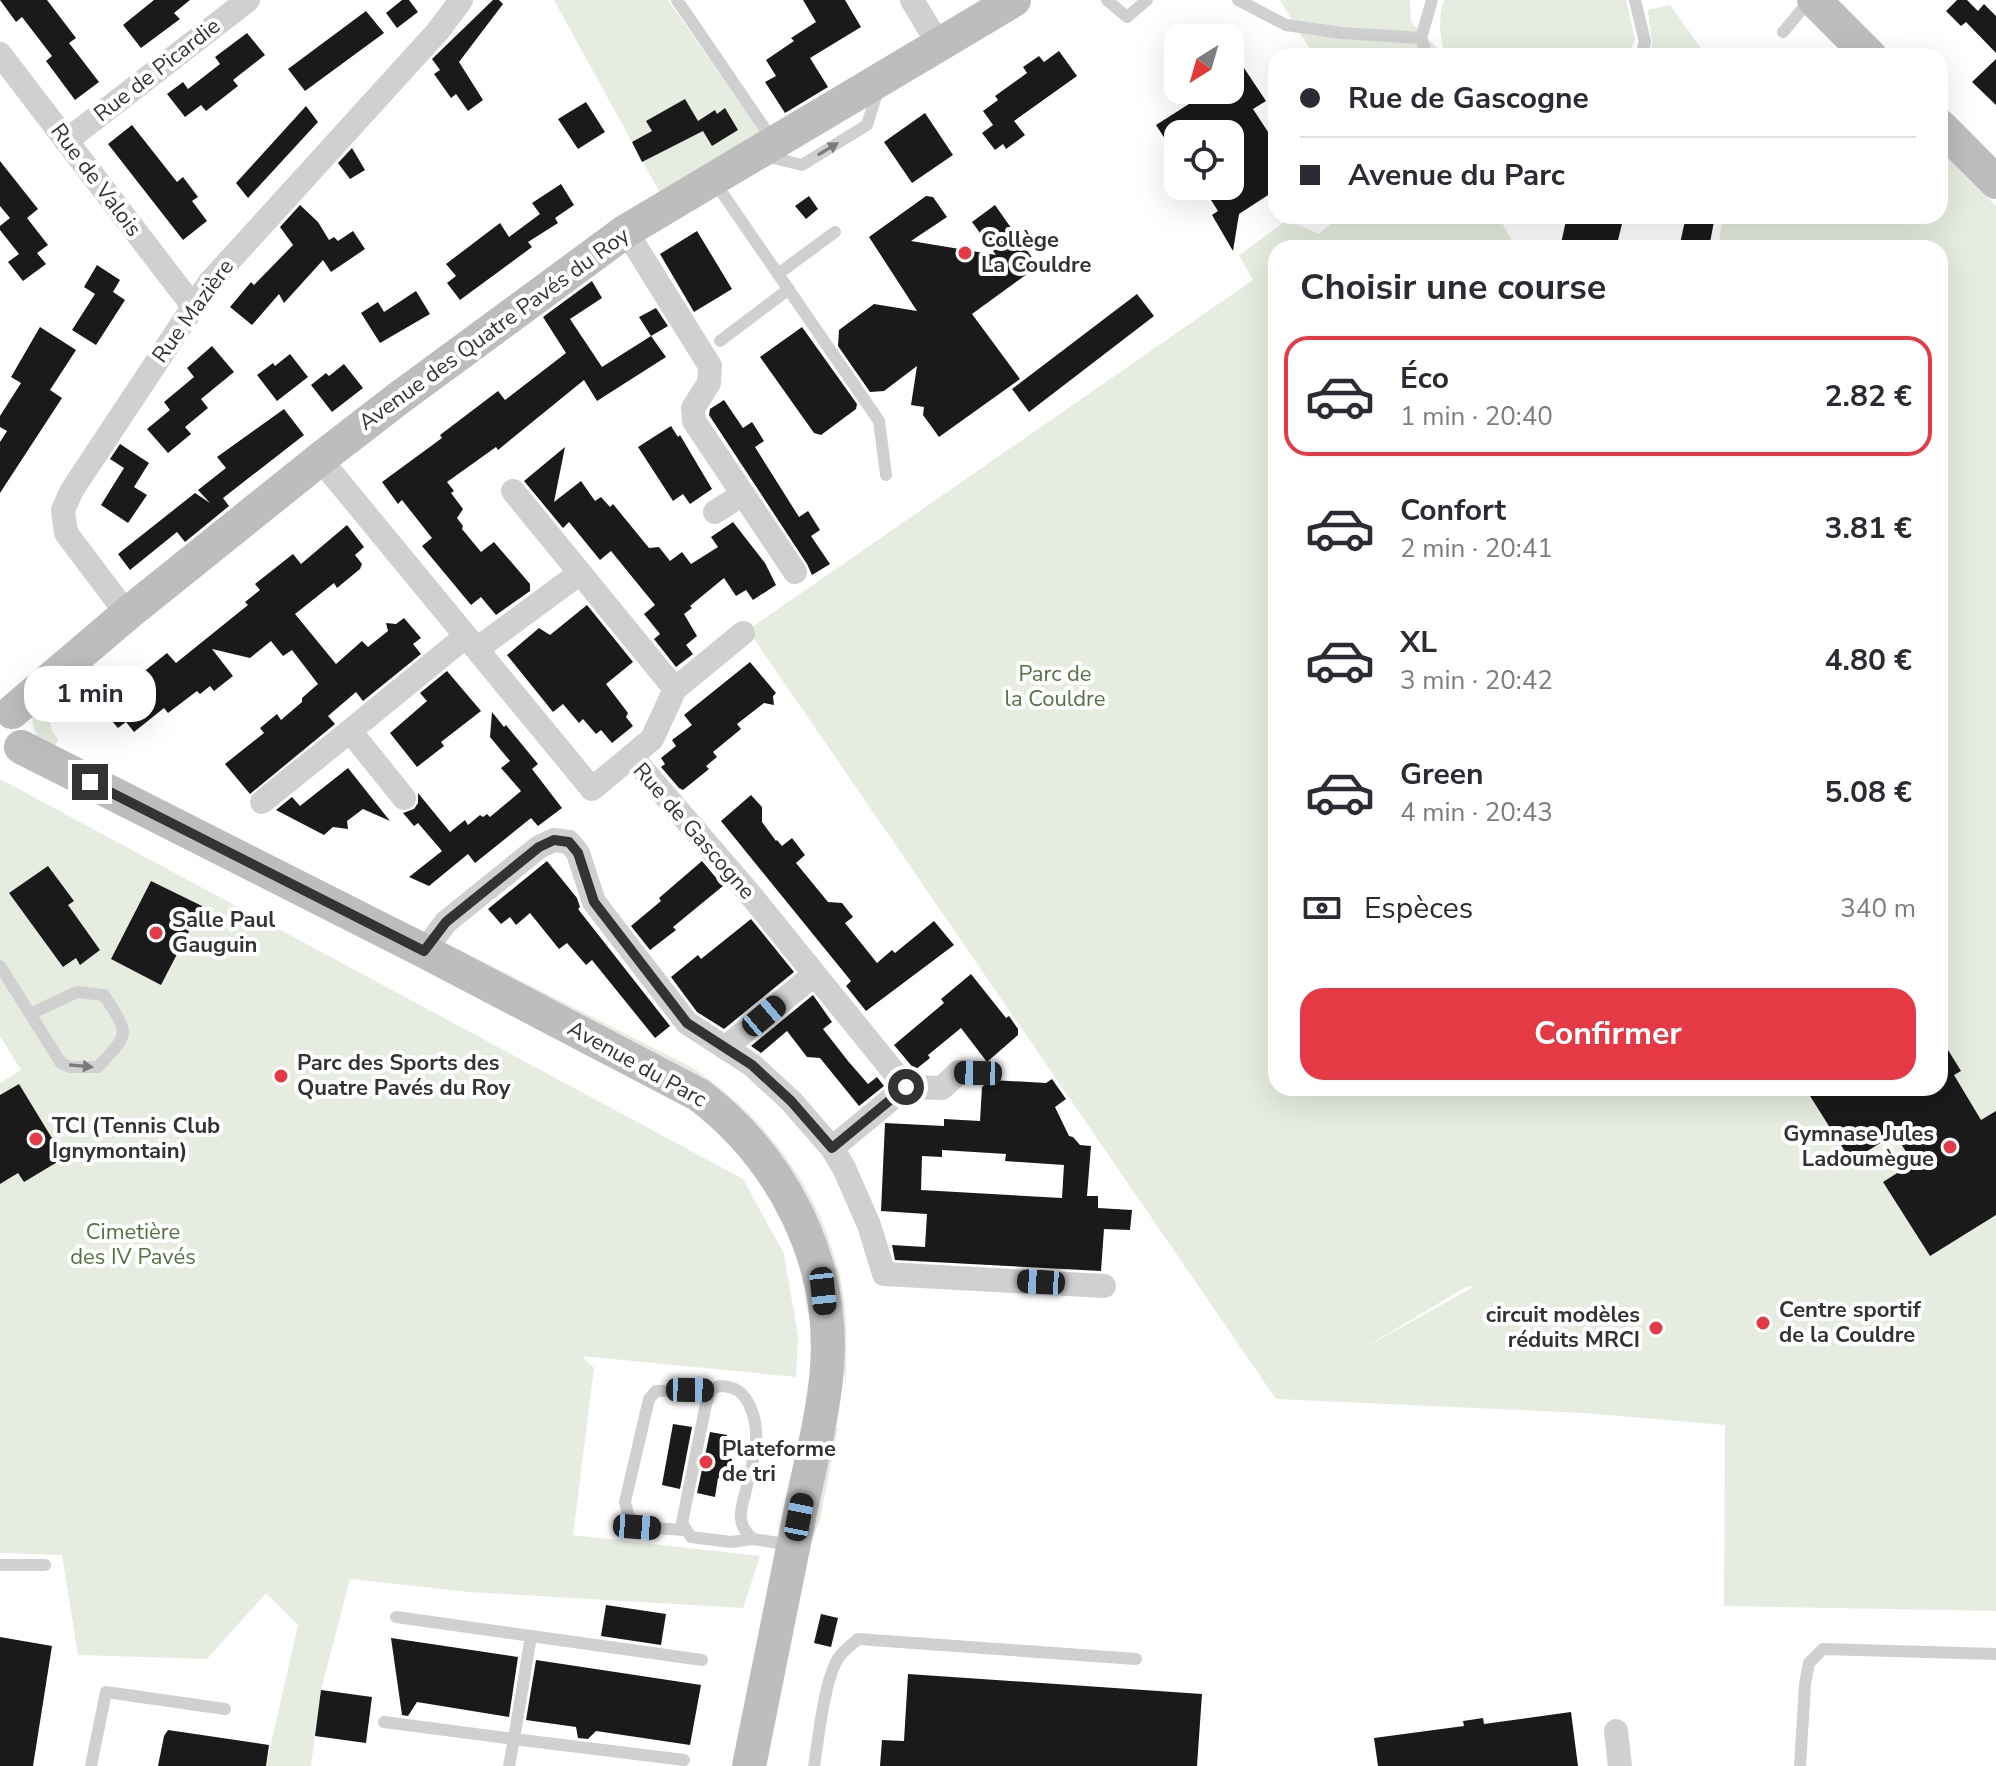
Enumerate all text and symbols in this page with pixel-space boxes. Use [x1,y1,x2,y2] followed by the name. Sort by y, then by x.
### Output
[88,11,226,129] street label: Rue de Picardie
[1164,24,1244,104] north arrow
[1164,24,1244,200] map controls
[1348,78,1589,119] text: Rue de Gascogne
[44,117,148,243] street label: Rue de Valois
[1164,120,1244,200] button: locate
[817,142,839,156] one-way arrow
[1348,155,1565,196] text: Avenue du Parc
[353,220,636,437] street label: Avenue des Quatre Pavés du Roy
[981,225,1091,280] place label: Collège La Couldre
[956,244,974,262] marker: Collège La Couldre
[145,253,241,369] street label: Rue Mazière
[1300,263,1606,312] text: Choisir une course
[1400,358,1449,399] text: Éco
[1304,360,1376,432] icon: car
[1824,376,1912,417] text: 2.82 €
[1400,399,1553,434] text: 1 min · 20:40
[1400,490,1506,531] text: Confort
[1304,492,1376,564] icon: car
[1824,508,1912,549] text: 3.81 €
[1400,531,1553,566] text: 2 min · 20:41
[1400,622,1437,663] text: XL
[1304,624,1376,696] icon: car
[1824,640,1912,681] text: 4.80 €
[1004,659,1106,714] park label: Parc de la Couldre
[1400,663,1553,698] text: 3 min · 20:42
[24,666,156,722] callout: 1 min
[56,676,124,711] text: 1 min
[1400,754,1484,795] text: Green
[626,756,762,906] street label: Rue de Gascogne
[1304,756,1376,828] icon: car
[72,764,108,800] route end
[1824,772,1912,813] text: 5.08 €
[1400,795,1553,830] text: 4 min · 20:43
[1300,886,1344,930] icon: cash
[1364,888,1473,929] text: Espèces
[1840,891,1916,926] text: 340 m
[172,905,275,960] place label: Salle Paul Gauguin
[147,924,165,942] marker: Salle Paul Gauguin
[1300,988,1916,1080] button: Confirmer
[738,991,790,1041] car
[562,1013,712,1115] street label: Avenue du Parc
[297,1048,511,1103] place label: Parc des Sports des Quatre Pavés du Roy
[69,1060,94,1073] one-way arrow
[954,1061,1002,1085] car
[272,1067,290,1085] marker: Parc des Sports des Quatre Pavés du Roy
[888,1069,924,1105] route start
[52,1111,220,1166] place label: TCI (Tennis Club Ignymontain)
[1783,1119,1934,1174] place label: Gymnase Jules Ladoumègue
[27,1130,45,1148] marker: TCI (Tennis Club Ignymontain)
[1941,1138,1959,1156] marker: Gymnase Jules Ladoumègue
[70,1217,196,1272] park label: Cimetière des IV Pavés
[809,1266,837,1316] car
[1016,1269,1066,1295] car
[1779,1295,1922,1350] place label: Centre sportif de la Couldre
[1486,1300,1640,1355] place label: circuit modèles réduits MRCI
[1754,1314,1772,1332] marker: Centre sportif de la Couldre
[1647,1319,1665,1337] marker: circuit modèles réduits MRCI
[666,1378,714,1402] car
[722,1434,836,1489] place label: Plateforme de tri
[697,1453,715,1471] marker: Plateforme de tri
[783,1491,815,1543] car
[612,1513,662,1541] car

